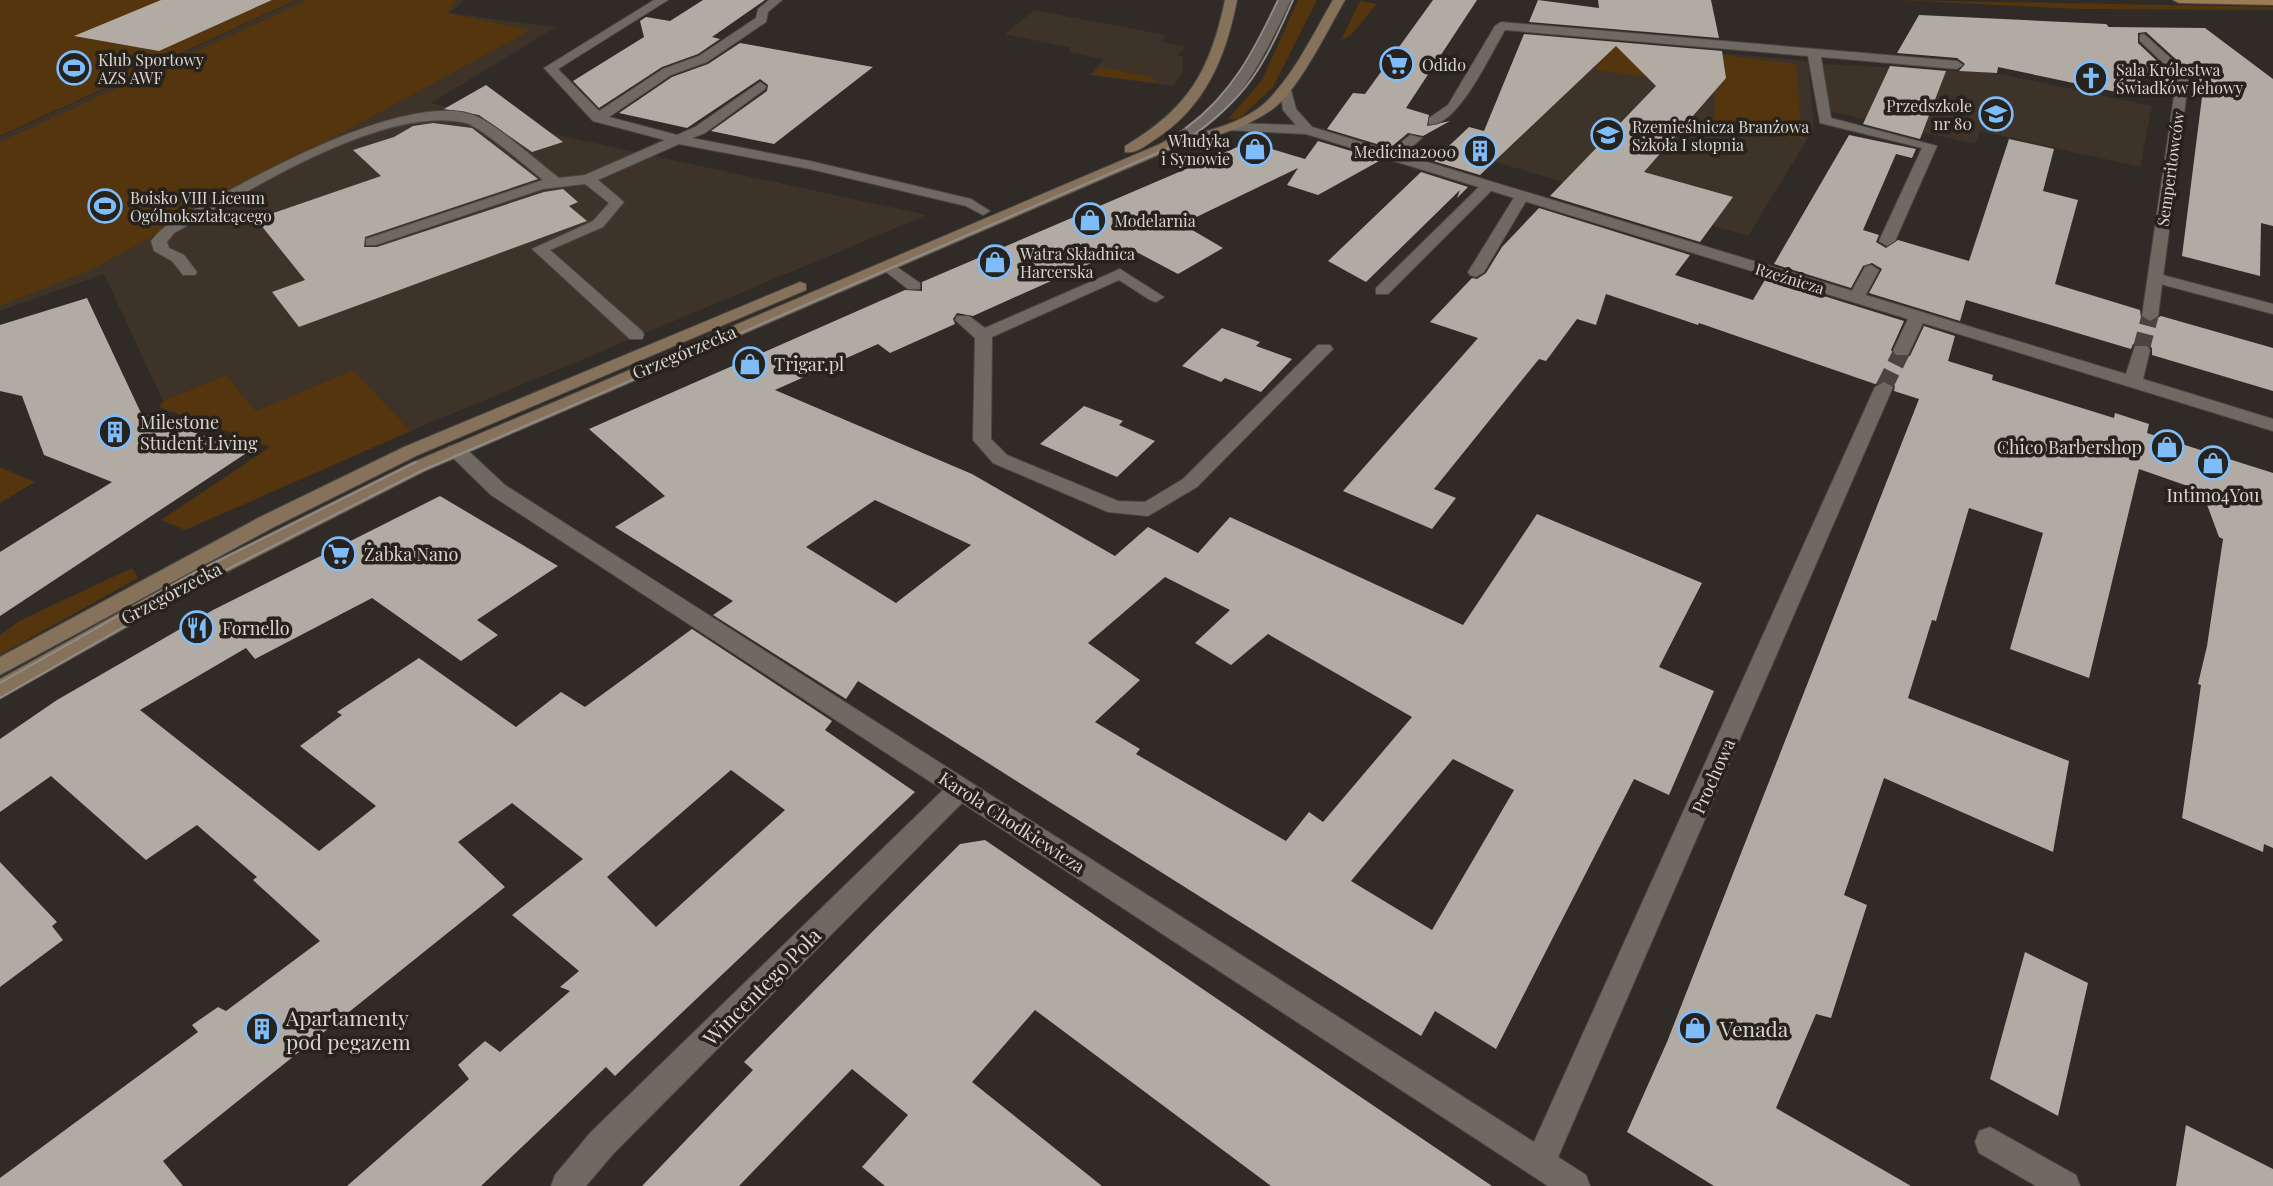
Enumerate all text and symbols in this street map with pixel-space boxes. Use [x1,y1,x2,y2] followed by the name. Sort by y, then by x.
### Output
[1378,45,1416,83] supermarket icon: Odido
[55,49,93,87] sports icon: Klub Sportowy AZS AWF
[97,49,204,88] place label: Klub Sportowy AZS AWF
[1422,54,1466,75] place label: Odido
[2072,59,2110,97] church icon: Sala Królestwa Świadków Jehowy
[2116,59,2243,98] place label: Sala Królestwa Świadków Jehowy
[1886,95,1972,134] place label: Przedszkole nr 80
[1977,95,2015,133] school or university icon: Przedszkole nr 80
[2152,110,2189,228] street label: Semperitowców
[1589,116,1627,154] school or university icon: Rzemieślnicza Branżowa Szkoła I stopnia
[1632,116,1809,155] place label: Rzemieślnicza Branżowa Szkoła I stopnia
[1161,130,1230,169] place label: Włudyka i Synowie
[1236,130,1274,168] shop icon: Włudyka i Synowie
[1461,132,1499,170] building icon: Medicina2000
[1354,141,1456,162] place label: Medicina2000
[86,187,124,225] sports icon: Boisko VIII Liceum Ogólnokształcącego
[130,187,272,226] place label: Boisko VIII Liceum Ogólnokształcącego
[1071,201,1109,239] shop icon: Modelarnia
[1114,210,1196,231] place label: Modelarnia
[976,243,1014,281] shop icon: Watra Składnica Harcerska
[1019,243,1135,282] place label: Watra Składnica Harcerska
[1753,258,1827,298] street label: Rzeźnicza
[628,319,740,385] street label: Grzegórzecka
[731,345,769,383] shop icon: Trigar.pl
[774,352,844,376] place label: Trigar.pl
[140,410,258,455] place label: Milestone Student Living
[96,413,134,451] building icon: Milestone Student Living
[2148,428,2186,466] shop icon: Chico Barbershop
[1997,435,2142,459] place label: Chico Barbershop
[2194,444,2232,482] shop icon: Intimo4You
[2167,483,2260,507] place label: Intimo4You
[320,535,358,573] supermarket icon: Żabka Nano
[364,542,459,566] place label: Żabka Nano
[117,556,226,630] street label: Grzegórzecka
[178,609,216,647] restaurant icon: Fornello
[222,616,290,640] place label: Fornello
[1686,735,1740,817] street label: Prochowa
[934,766,1090,878] street label: Karola Chodkiewicza
[695,921,826,1052] street label: Wincentego Pola
[285,1003,411,1055] place label: Apartamenty pod pegazem
[1676,1009,1714,1047] shop icon: Venada
[243,1010,281,1048] building icon: Apartamenty pod pegazem
[1719,1014,1789,1042] place label: Venada

